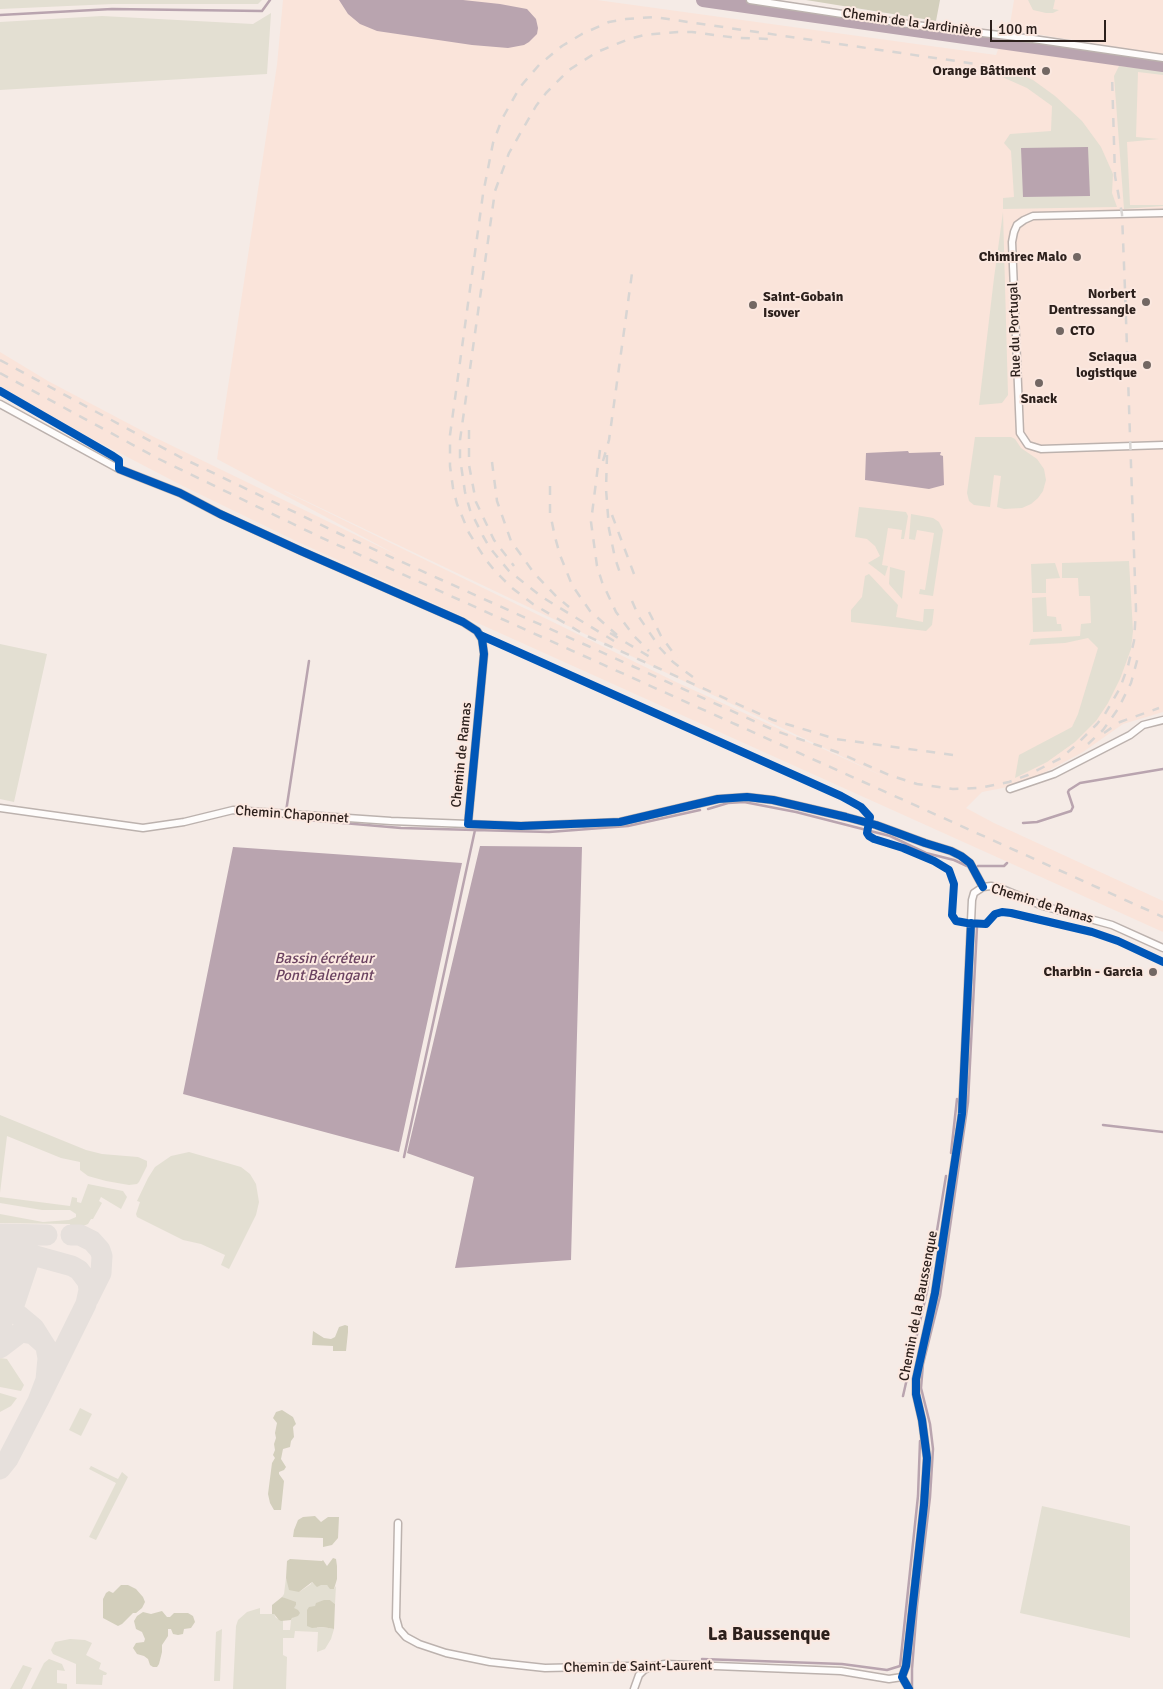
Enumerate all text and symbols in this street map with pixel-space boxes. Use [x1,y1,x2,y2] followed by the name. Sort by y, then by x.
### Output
[841,5,983,41] street label: Chemin de la Jardinière
[993,10,1109,42] scale bar
[998,20,1038,38] text: 100 m
[933,63,1036,79] place label: Orange Bâtiment
[1040,65,1052,77] marker: Orange Bâtiment
[979,249,1067,265] place label: Chimirec Malo
[1071,251,1083,263] marker: Chimirec Malo
[1005,282,1025,378] street label: Rue du Portugal
[1049,286,1136,318] place label: Norbert Dentressangle
[763,289,843,322] place label: Saint-Gobain Isover
[1140,296,1152,308] marker: Norbert Dentressangle
[747,299,759,311] marker: Saint-Gobain Isover
[1070,323,1095,339] place label: CTO
[1054,325,1066,337] marker: CTO
[1076,349,1137,382] place label: Sciaqua logistique
[1141,359,1153,371] marker: Sciaqua logistique
[1033,377,1045,389] marker: Snack
[1021,391,1057,407] place label: Snack
[448,701,476,809] street label: Chemin de Ramas
[235,803,349,827] street label: Chemin Chaponnet
[989,880,1095,928] street label: Chemin de Ramas
[274,950,374,985] water label: Bassin écréteur Pont Balengant
[1044,964,1143,980] place label: Charbin - Garcia
[1147,966,1159,978] marker: Charbin - Garcia
[896,1229,942,1383] street label: Chemin de la Baussenque
[708,1624,830,1646] district label: La Baussenque
[563,1657,713,1677] street label: Chemin de Saint-Laurent

